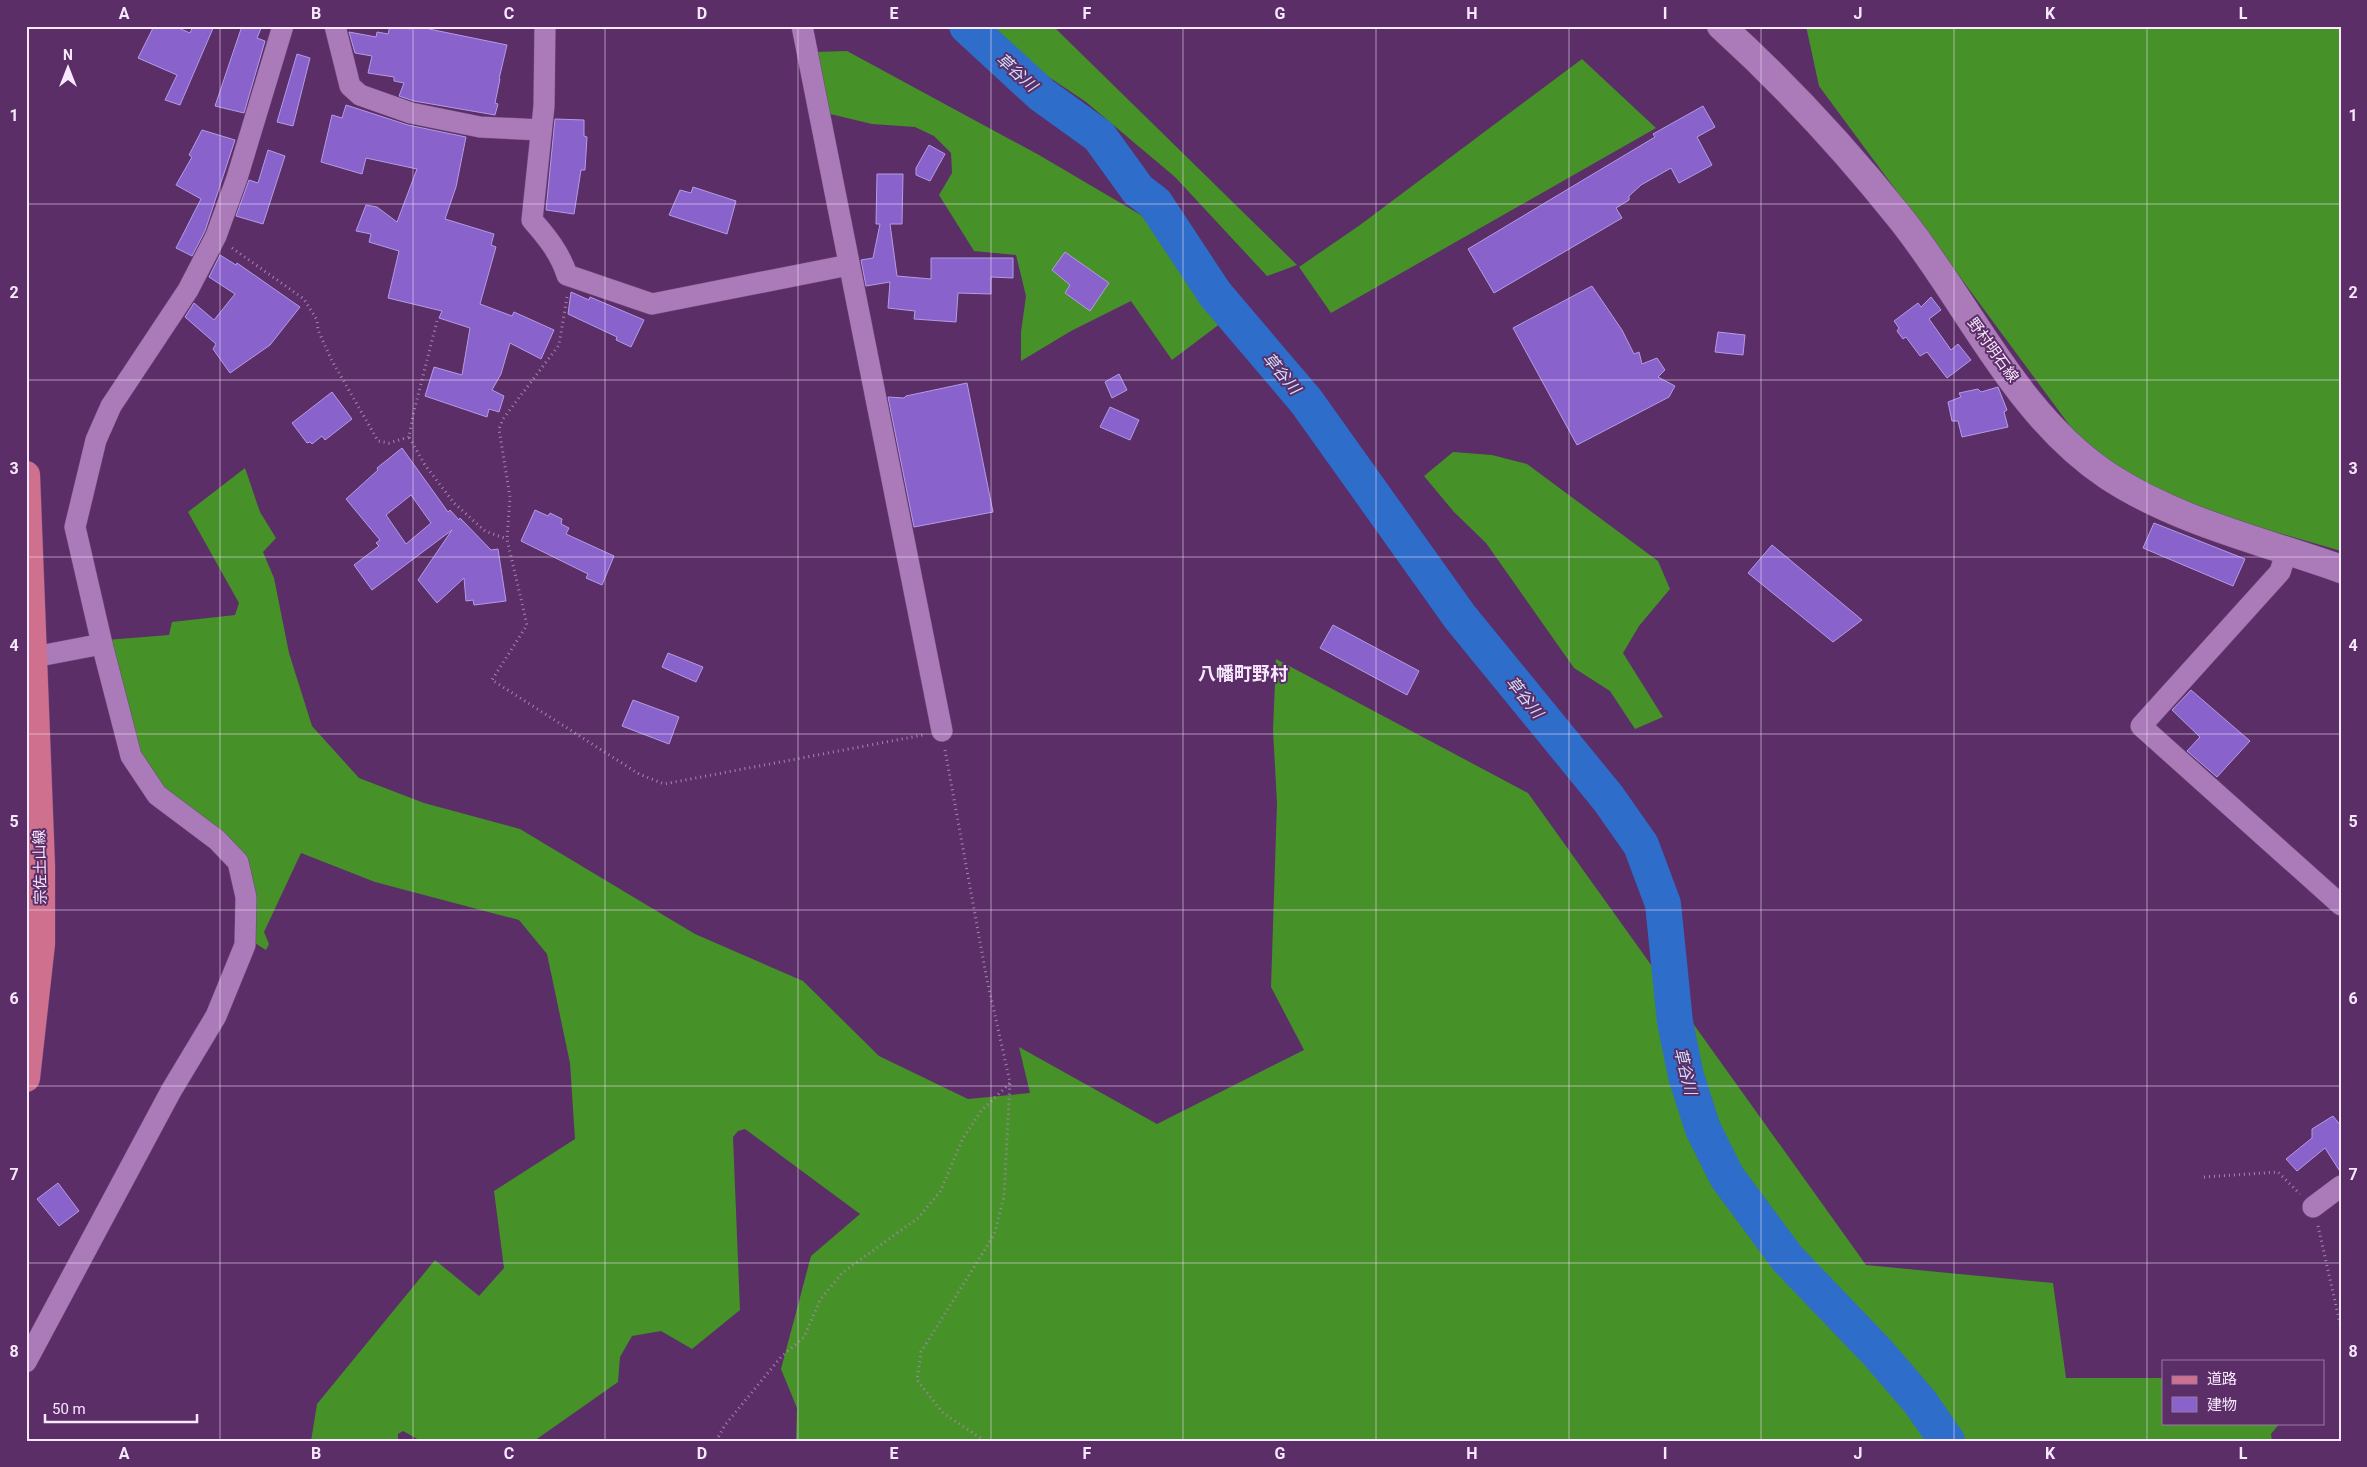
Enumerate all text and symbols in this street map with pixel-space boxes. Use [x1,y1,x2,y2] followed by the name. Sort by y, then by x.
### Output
[119,4,130,23] text: A
[311,4,321,23] text: B
[504,4,514,23] text: C
[697,4,707,23] text: D
[890,4,899,23] text: E
[1083,4,1092,23] text: F
[1275,4,1286,23] text: G
[1466,4,1478,23] text: H
[1663,4,1667,23] text: I
[1854,4,1862,23] text: J
[2045,4,2056,23] text: K
[2239,4,2248,23] text: L
[42,42,92,92] north arrow
[63,47,73,63] text: N
[992,49,1042,97] water label: 草谷川
[9,106,19,125] text: 1
[2348,106,2358,125] text: 1
[9,283,19,302] text: 2
[2348,283,2358,302] text: 2
[1964,314,2022,386] street label: 野村明石線
[1259,349,1306,399] water label: 草谷川
[9,459,19,478] text: 3
[2348,459,2358,478] text: 3
[9,636,19,655] text: 4
[2348,636,2358,655] text: 4
[1198,663,1288,684] district label: 八幡町野村
[1502,673,1548,723] water label: 草谷川
[9,812,19,831] text: 5
[2348,812,2358,831] text: 5
[30,829,50,905] street label: 宗佐土山線
[9,989,19,1008] text: 6
[2348,989,2358,1008] text: 6
[1670,1046,1701,1099] water label: 草谷川
[9,1165,19,1184] text: 7
[2348,1165,2358,1184] text: 7
[9,1342,19,1361] text: 8
[2348,1342,2358,1361] text: 8
[2162,1360,2324,1424] legend
[2207,1370,2237,1388] text: 道路
[45,1392,198,1424] scale bar
[2207,1396,2237,1414] text: 建物
[52,1400,86,1418] text: 50 m
[119,1444,130,1463] text: A
[311,1444,321,1463] text: B
[504,1444,514,1463] text: C
[697,1444,707,1463] text: D
[890,1444,899,1463] text: E
[1083,1444,1092,1463] text: F
[1275,1444,1286,1463] text: G
[1466,1444,1478,1463] text: H
[1663,1444,1667,1463] text: I
[1854,1444,1862,1463] text: J
[2045,1444,2056,1463] text: K
[2239,1444,2248,1463] text: L

